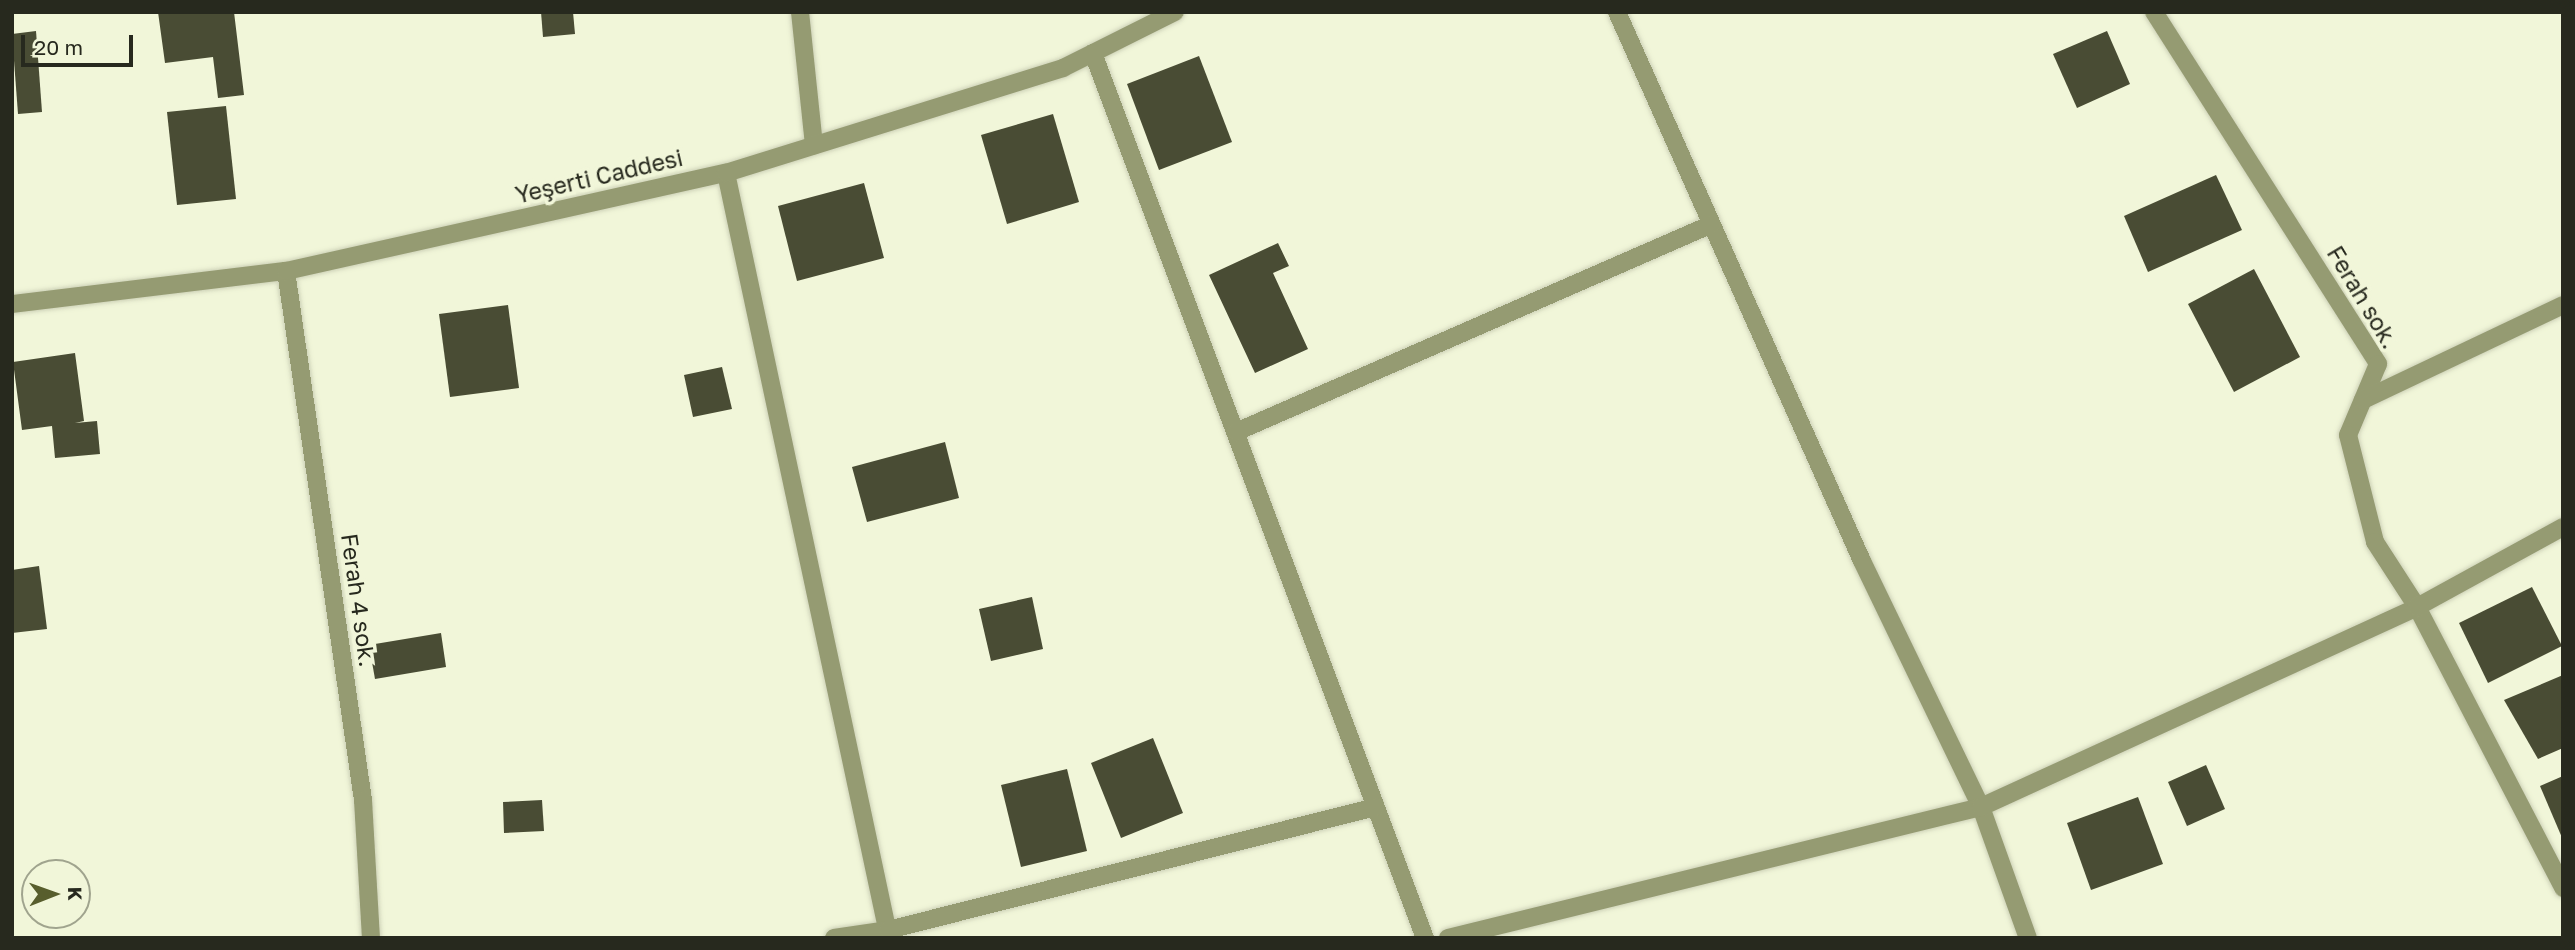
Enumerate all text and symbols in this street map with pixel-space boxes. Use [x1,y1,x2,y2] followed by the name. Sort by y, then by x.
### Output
[24,21,136,65] scale bar
[34,34,83,60] text: 20 m
[513,143,685,209] street label: Yeşerti Caddesi
[2322,241,2404,353] street label: Ferah sok.
[336,532,382,668] street label: Ferah 4 sok.
[21,859,91,929] north arrow
[64,887,87,901] text: K

